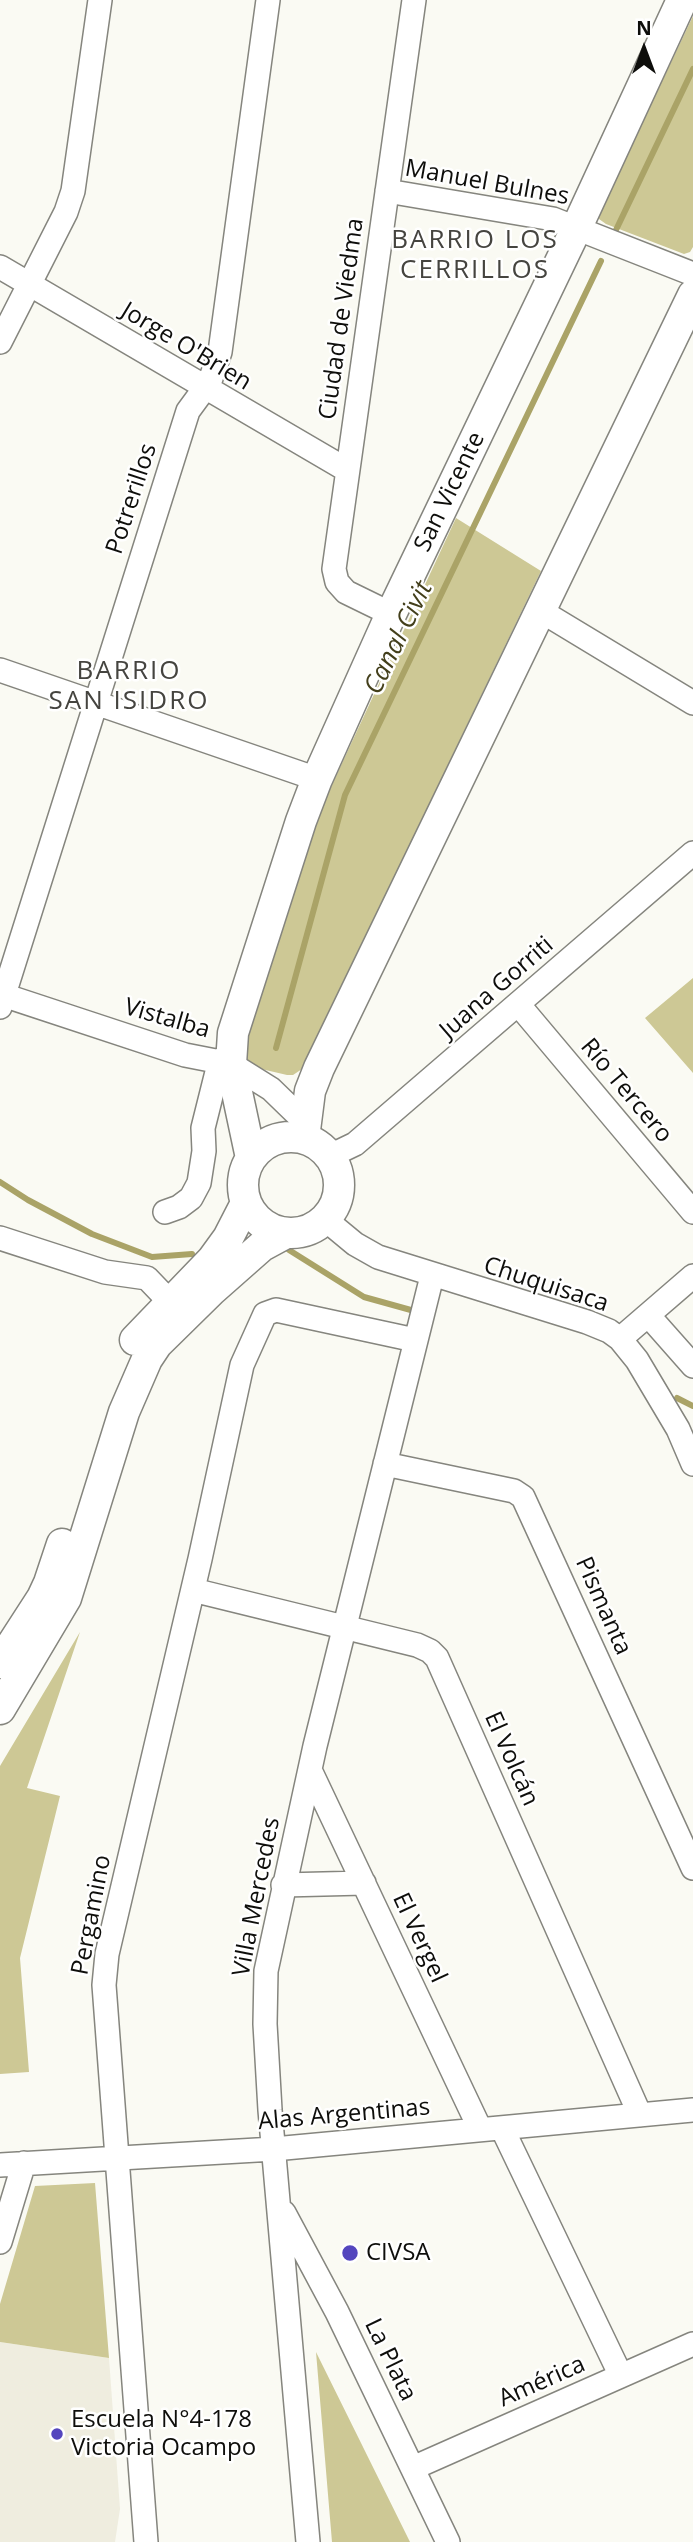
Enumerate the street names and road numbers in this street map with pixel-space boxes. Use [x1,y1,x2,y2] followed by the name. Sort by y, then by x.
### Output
[403,154,571,212] street label: Manuel Bulnes
[314,216,370,422] street label: Ciudad de Viedma
[116,297,256,397] street label: Jorge O'Brien
[409,427,491,557] street label: San Vicente
[101,440,163,558] street label: Potrerillos
[434,931,560,1045] street label: Juana Gorriti
[121,993,213,1045] street label: Vistalba
[574,1033,678,1149] street label: Río Tercero
[480,1251,612,1319] street label: Chuquisaca
[569,1553,637,1659] street label: Pismanta
[478,1707,544,1811] street label: El Volcán
[227,1815,287,1979] street label: Villa Mercedes
[66,1853,118,1977] street label: Pergamino
[386,1889,452,1987] street label: El Vergel
[257,2093,431,2137] street label: Alas Argentinas
[358,2314,422,2406] street label: La Plata
[494,2350,590,2414] street label: América

